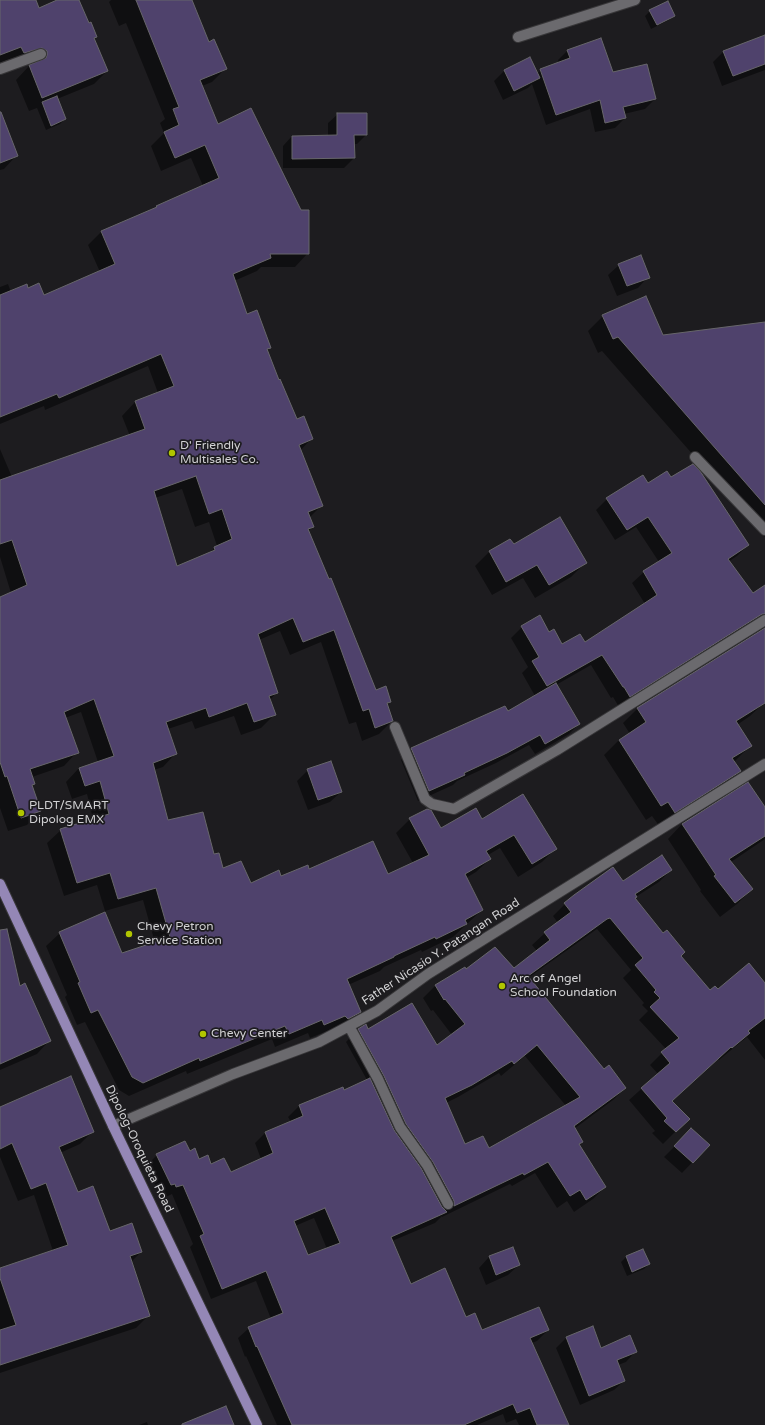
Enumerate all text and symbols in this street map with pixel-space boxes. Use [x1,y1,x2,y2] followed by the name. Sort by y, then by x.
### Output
[180,439,259,467] place label: D' Friendly Multisales Co.
[167,448,177,458] marker: D' Friendly Multisales Co.
[29,799,109,827] place label: PLDT/SMART Dipolog EMX
[16,808,26,818] marker: PLDT/SMART Dipolog EMX
[359,895,523,1009] street label: Father Nicasio Y. Patangan Road
[137,920,222,948] place label: Chevy Petron Service Station
[124,929,134,939] marker: Chevy Petron Service Station
[510,972,617,1000] place label: Arc of Angel School Foundation
[497,981,507,991] marker: Arc of Angel School Foundation
[211,1027,287,1041] place label: Chevy Center
[198,1029,208,1039] marker: Chevy Center
[102,1083,176,1215] street label: Dipolog-Oroquieta Road

